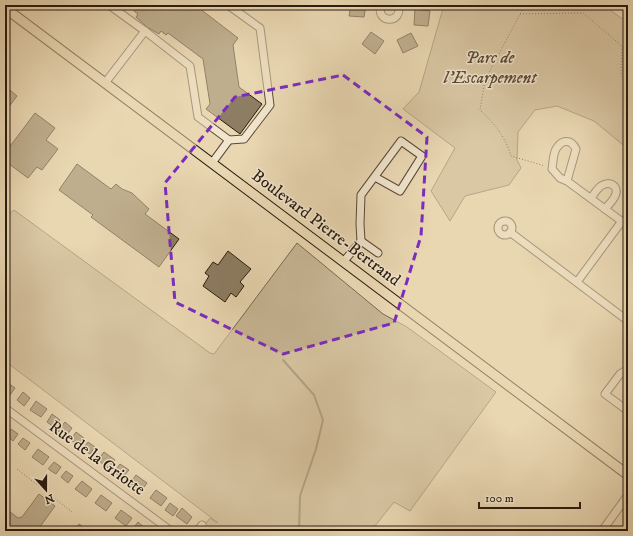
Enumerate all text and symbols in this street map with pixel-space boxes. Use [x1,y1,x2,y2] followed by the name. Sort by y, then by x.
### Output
[443,47,538,89] park label: Parc de l'Escarpement
[247,165,405,291] street label: Boulevard Pierre-Bertrand
[44,416,150,500] street label: Rue de la Griotte
[26,470,66,510] north arrow
[479,484,580,510] scale bar
[43,490,56,507] text: N
[485,491,514,506] text: 100 m

